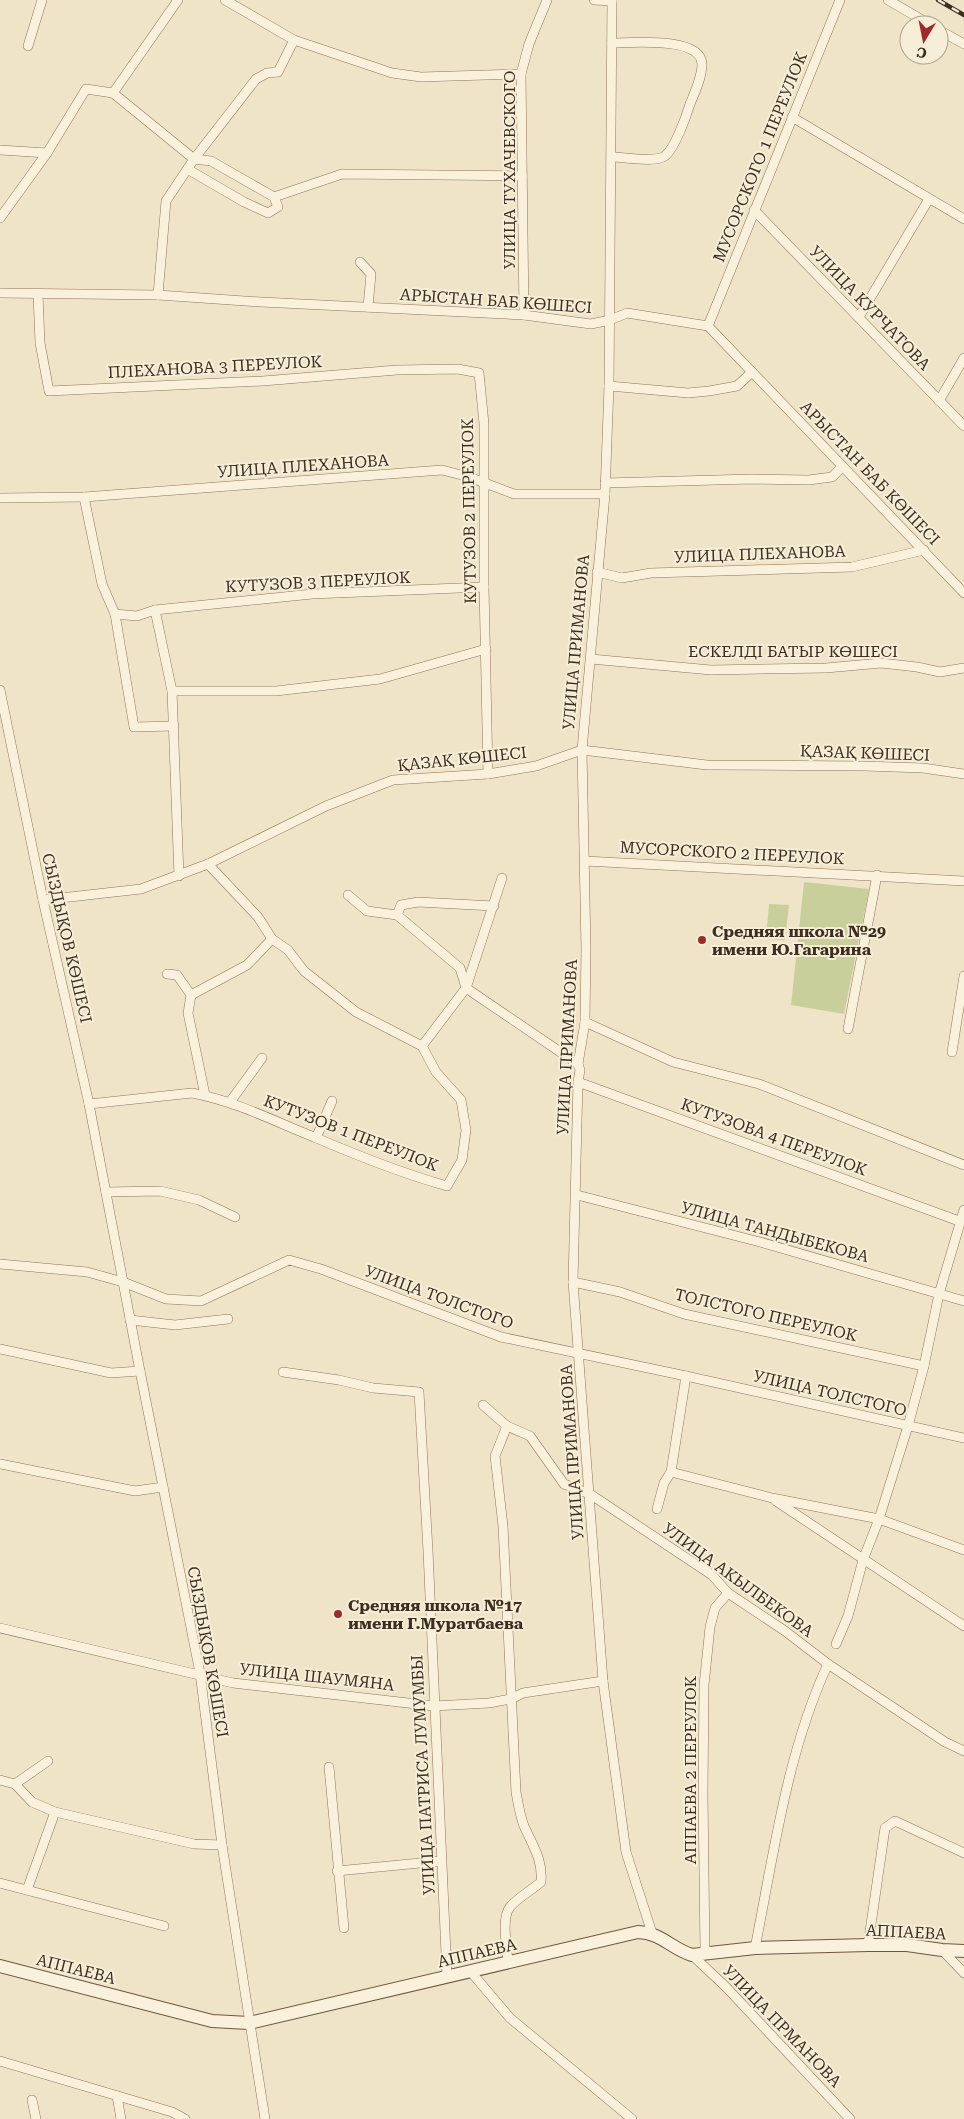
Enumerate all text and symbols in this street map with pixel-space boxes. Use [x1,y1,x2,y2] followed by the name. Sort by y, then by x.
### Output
[899,15,949,65] north arrow
[915,44,928,62] text: С
[709,49,811,265] street label: МУСОРСКОГО 1 ПЕРЕУЛОК
[500,71,519,269] street label: УЛИЦА ТУХАЧЕВСКОГО
[806,242,935,375] street label: УЛИЦА КУРЧАТОВА
[399,285,593,317] street label: АРЫСТАН БАБ КӨШЕСІ
[107,352,323,382] street label: ПЛЕХАНОВА 3 ПЕРЕУЛОК
[796,397,944,549] street label: АРЫСТАН БАБ КӨШЕСІ
[458,418,480,604] street label: КУТУЗОВ 2 ПЕРЕУЛОК
[217,450,390,481] street label: УЛИЦА ПЛЕХАНОВА
[674,541,847,566] street label: УЛИЦА ПЛЕХАНОВА
[559,553,593,730] street label: УЛИЦА ПРИМАНОВА
[225,568,412,596] street label: КУТУЗОВ 3 ПЕРЕУЛОК
[688,642,898,661] street label: ЕСКЕЛДІ БАТЫР КӨШЕСІ
[800,741,930,765] street label: ҚАЗАҚ КӨШЕСІ
[396,743,528,775] street label: ҚАЗАҚ КӨШЕСІ
[619,838,845,868] street label: МУСОРСКОГО 2 ПЕРЕУЛОК
[38,851,96,1025] street label: СЫЗДЫҚОВ КӨШЕСІ
[712,922,886,959] place label: Средняя школа №29 имени Ю.Гагарина
[696,934,708,946] marker: Средняя школа №29 имени Ю.Гагарина
[553,958,581,1135] street label: УЛИЦА ПРИМАНОВА
[261,1091,441,1175] street label: КУТУЗОВ 1 ПЕРЕУЛОК
[678,1094,870,1180] street label: КУТУЗОВА 4 ПЕРЕУЛОК
[679,1198,872,1266] street label: УЛИЦА ТАНДЫБЕКОВА
[362,1261,516,1333] street label: УЛИЦА ТОЛСТОГО
[673,1285,859,1345] street label: ТОЛСТОГО ПЕРЕУЛОК
[556,1363,588,1540] street label: УЛИЦА ПРИМАНОВА
[751,1366,909,1420] street label: УЛИЦА ТОЛСТОГО
[659,1519,818,1642] street label: УЛИЦА АКЫЛБЕКОВА
[184,1565,232,1739] street label: СЫЗДЫҚОВ КӨШЕСІ
[348,1596,524,1633] place label: Средняя школа №17 имени Г.Муратбаева
[332,1608,344,1620] marker: Средняя школа №17 имени Г.Муратбаева
[407,1654,439,1896] street label: УЛИЦА ПАТРИСА ЛУМУМБЫ
[239,1659,396,1695] street label: УЛИЦА ШАУМЯНА
[681,1675,700,1864] street label: АППАЕВА 2 ПЕРЕУЛОК
[865,1920,948,1944] street label: АППАЕВА
[436,1934,519,1971] street label: АППАЕВА
[35,1950,118,1988] street label: АППАЕВА
[719,1961,846,2092] street label: УЛИЦА ПРМАНОВА

